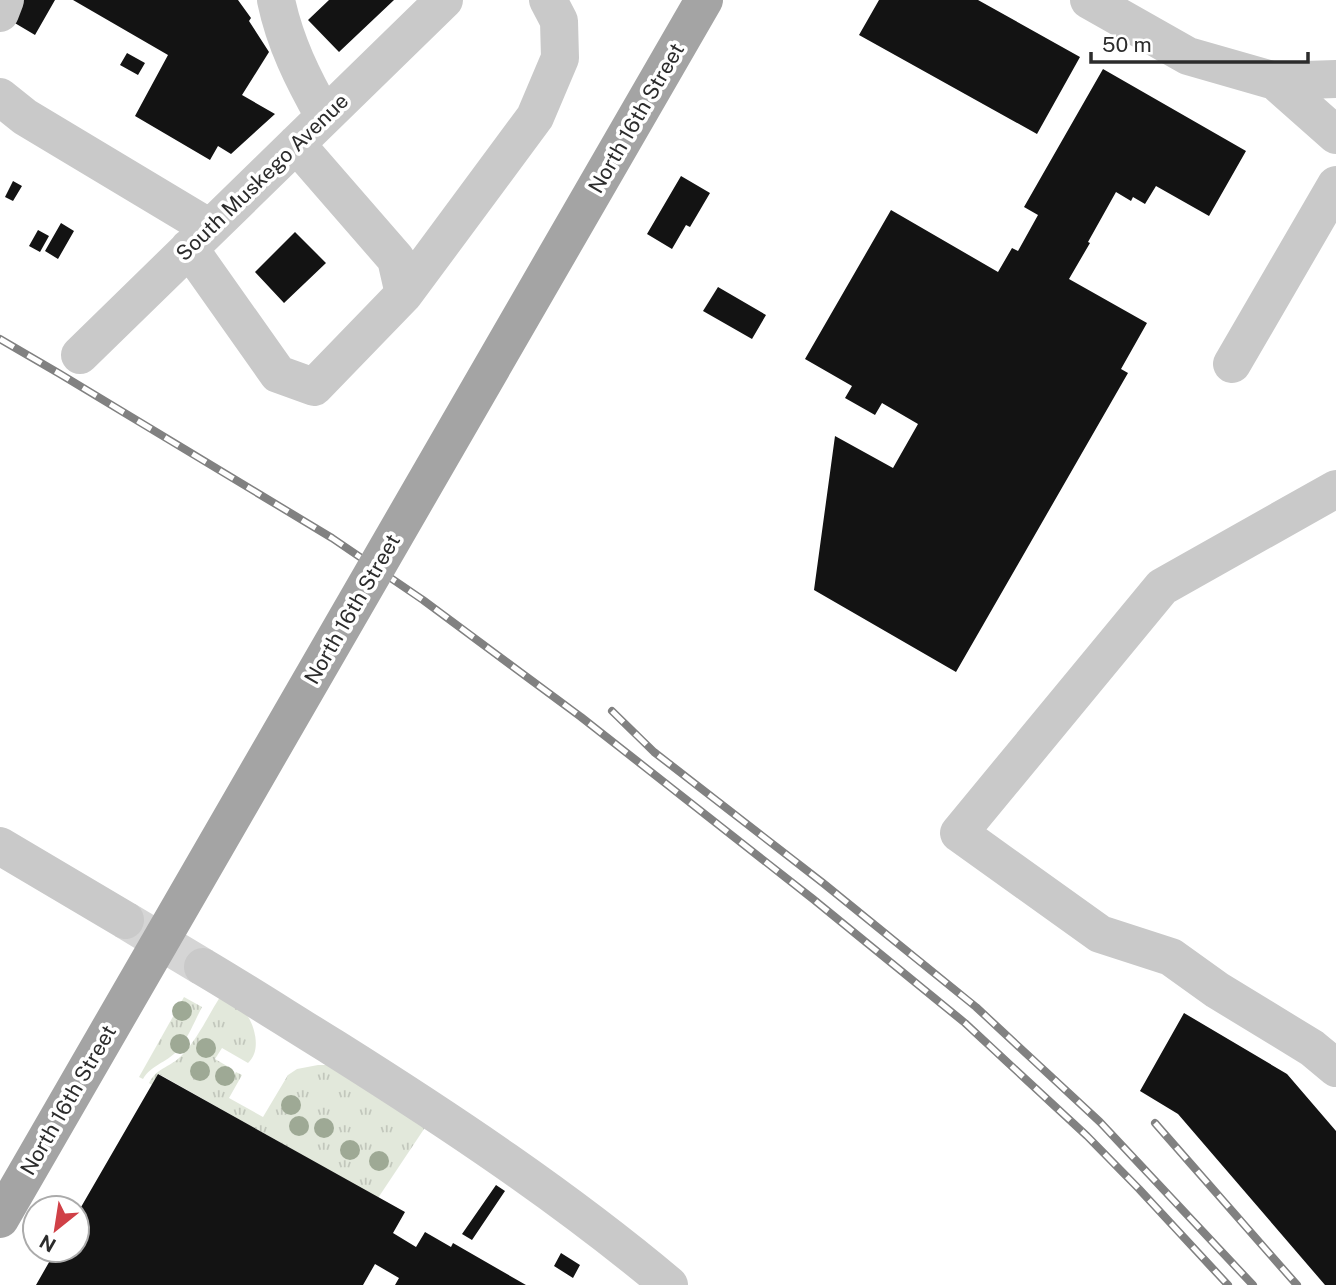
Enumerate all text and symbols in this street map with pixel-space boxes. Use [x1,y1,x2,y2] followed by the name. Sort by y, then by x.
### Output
[1091,21,1308,65] scale bar
[1102,32,1152,57] text: 50 m
[583,38,689,198] street label: North 16th Street
[171,88,353,266] street label: South Muskego Avenue
[299,529,405,689] street label: North 16th Street
[15,1020,121,1180] street label: North 16th Street
[21,1194,91,1264] north arrow
[36,1230,59,1257] text: N

